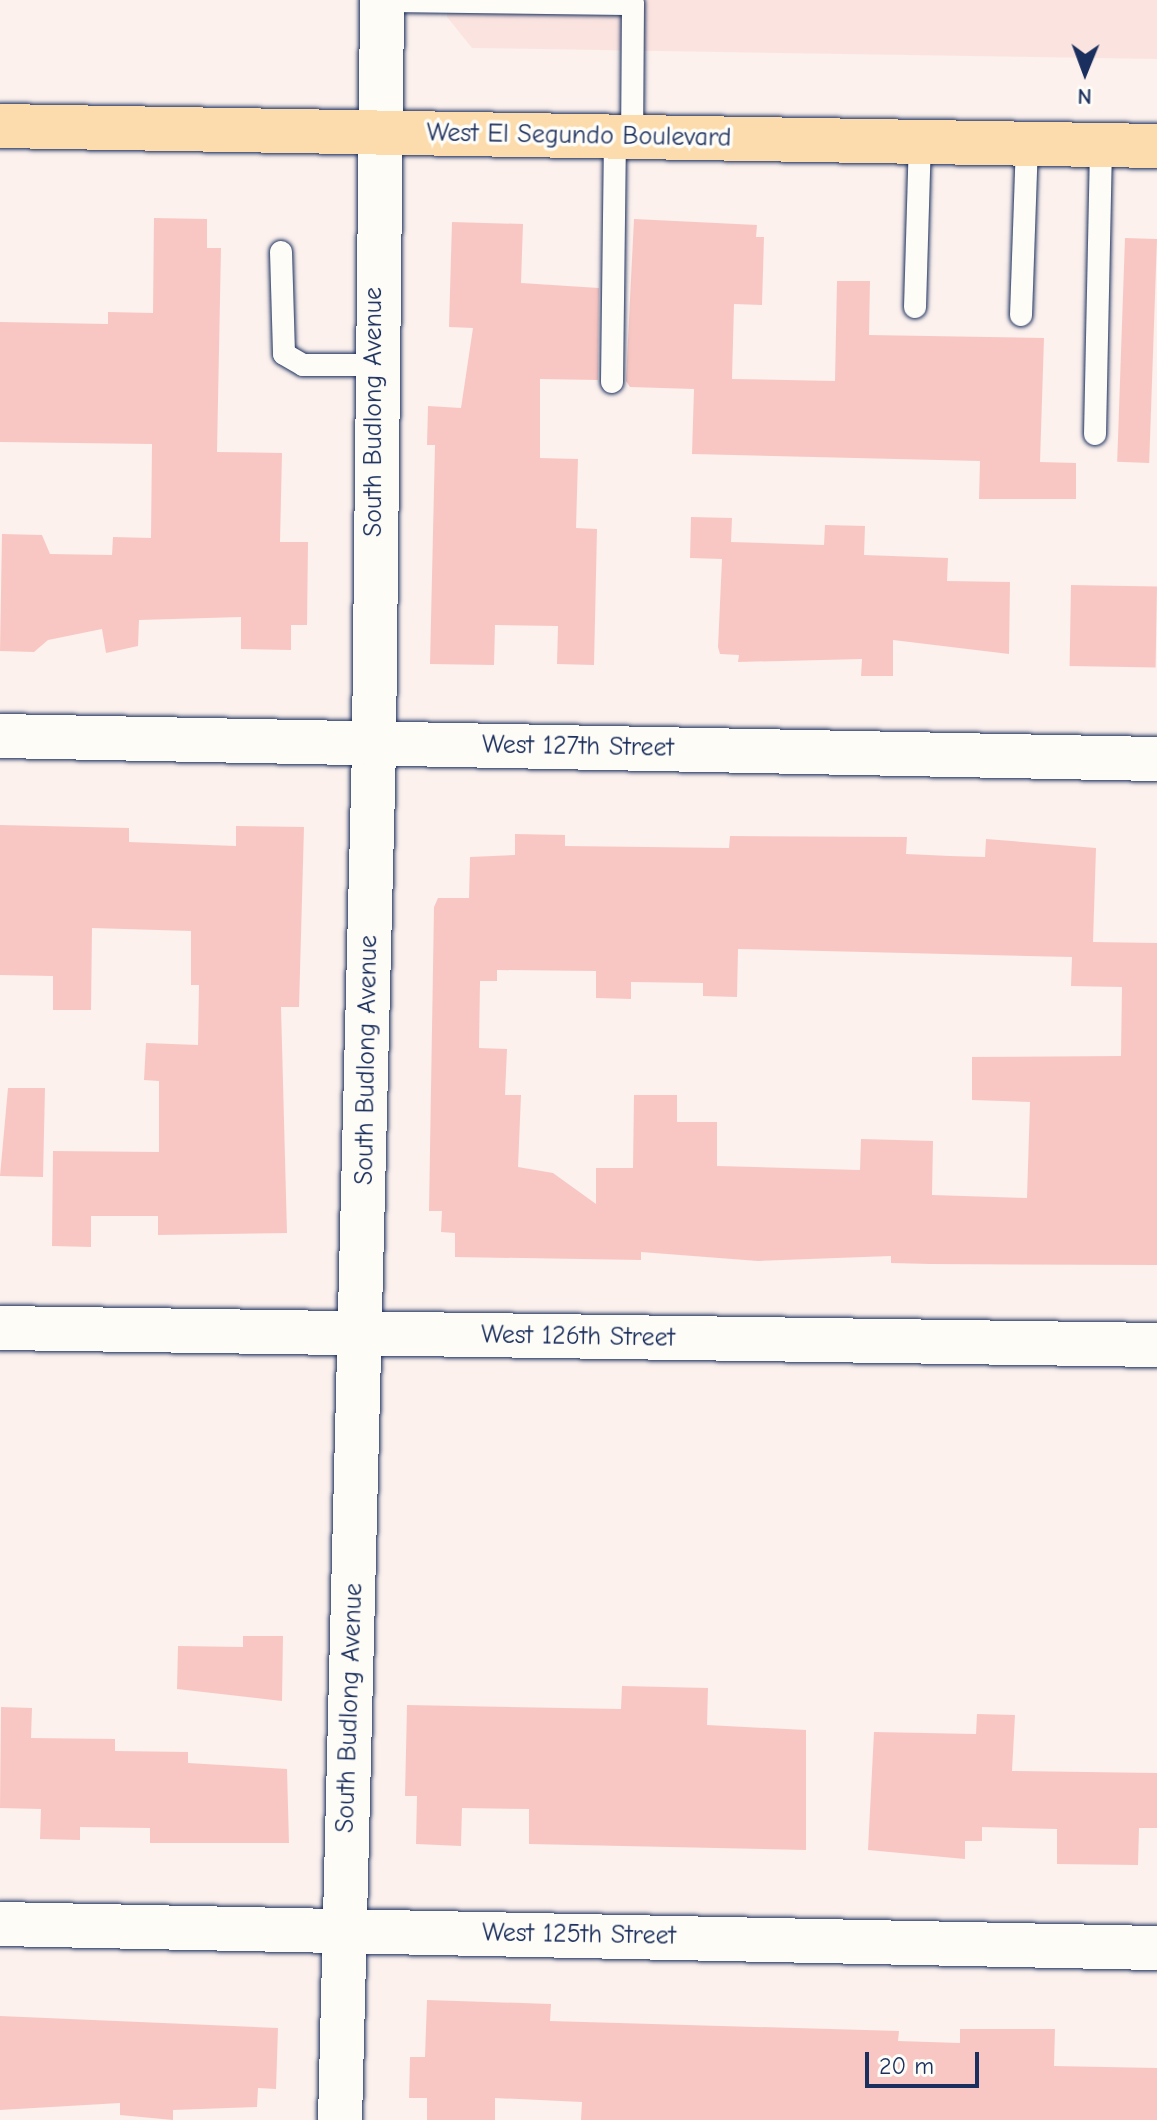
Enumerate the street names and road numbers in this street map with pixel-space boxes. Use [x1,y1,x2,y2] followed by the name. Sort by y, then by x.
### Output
[426,118,732,154] street label: West El Segundo Boulevard
[358,287,390,537] street label: South Budlong Avenue
[482,730,674,764] street label: West 127th Street
[349,935,385,1185] street label: South Budlong Avenue
[481,1320,675,1354] street label: West 126th Street
[330,1582,370,1834] street label: South Budlong Avenue
[482,1918,676,1952] street label: West 125th Street

